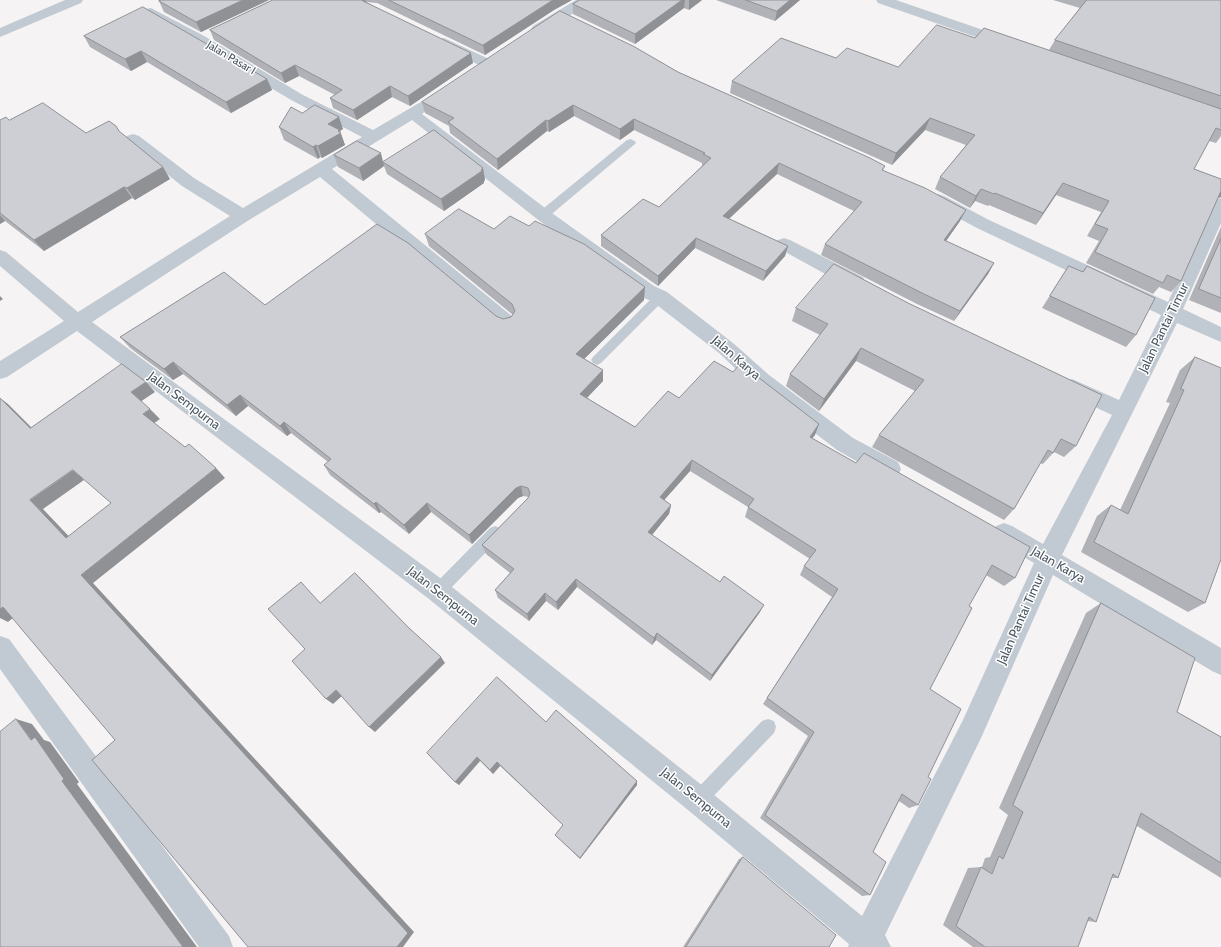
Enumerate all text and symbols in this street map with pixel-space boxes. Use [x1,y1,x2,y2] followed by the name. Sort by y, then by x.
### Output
[204,38,258,78] street label: Jalan Pasar I
[1136,281,1192,375] street label: Jalan Pantai Timur
[708,333,764,383] street label: Jalan Karya
[145,369,223,433] street label: Jalan Sempurna
[1028,543,1088,587] street label: Jalan Karya
[404,563,482,629] street label: Jalan Sempurna
[994,571,1048,667] street label: Jalan Pantai Timur
[658,765,734,831] street label: Jalan Sempurna

